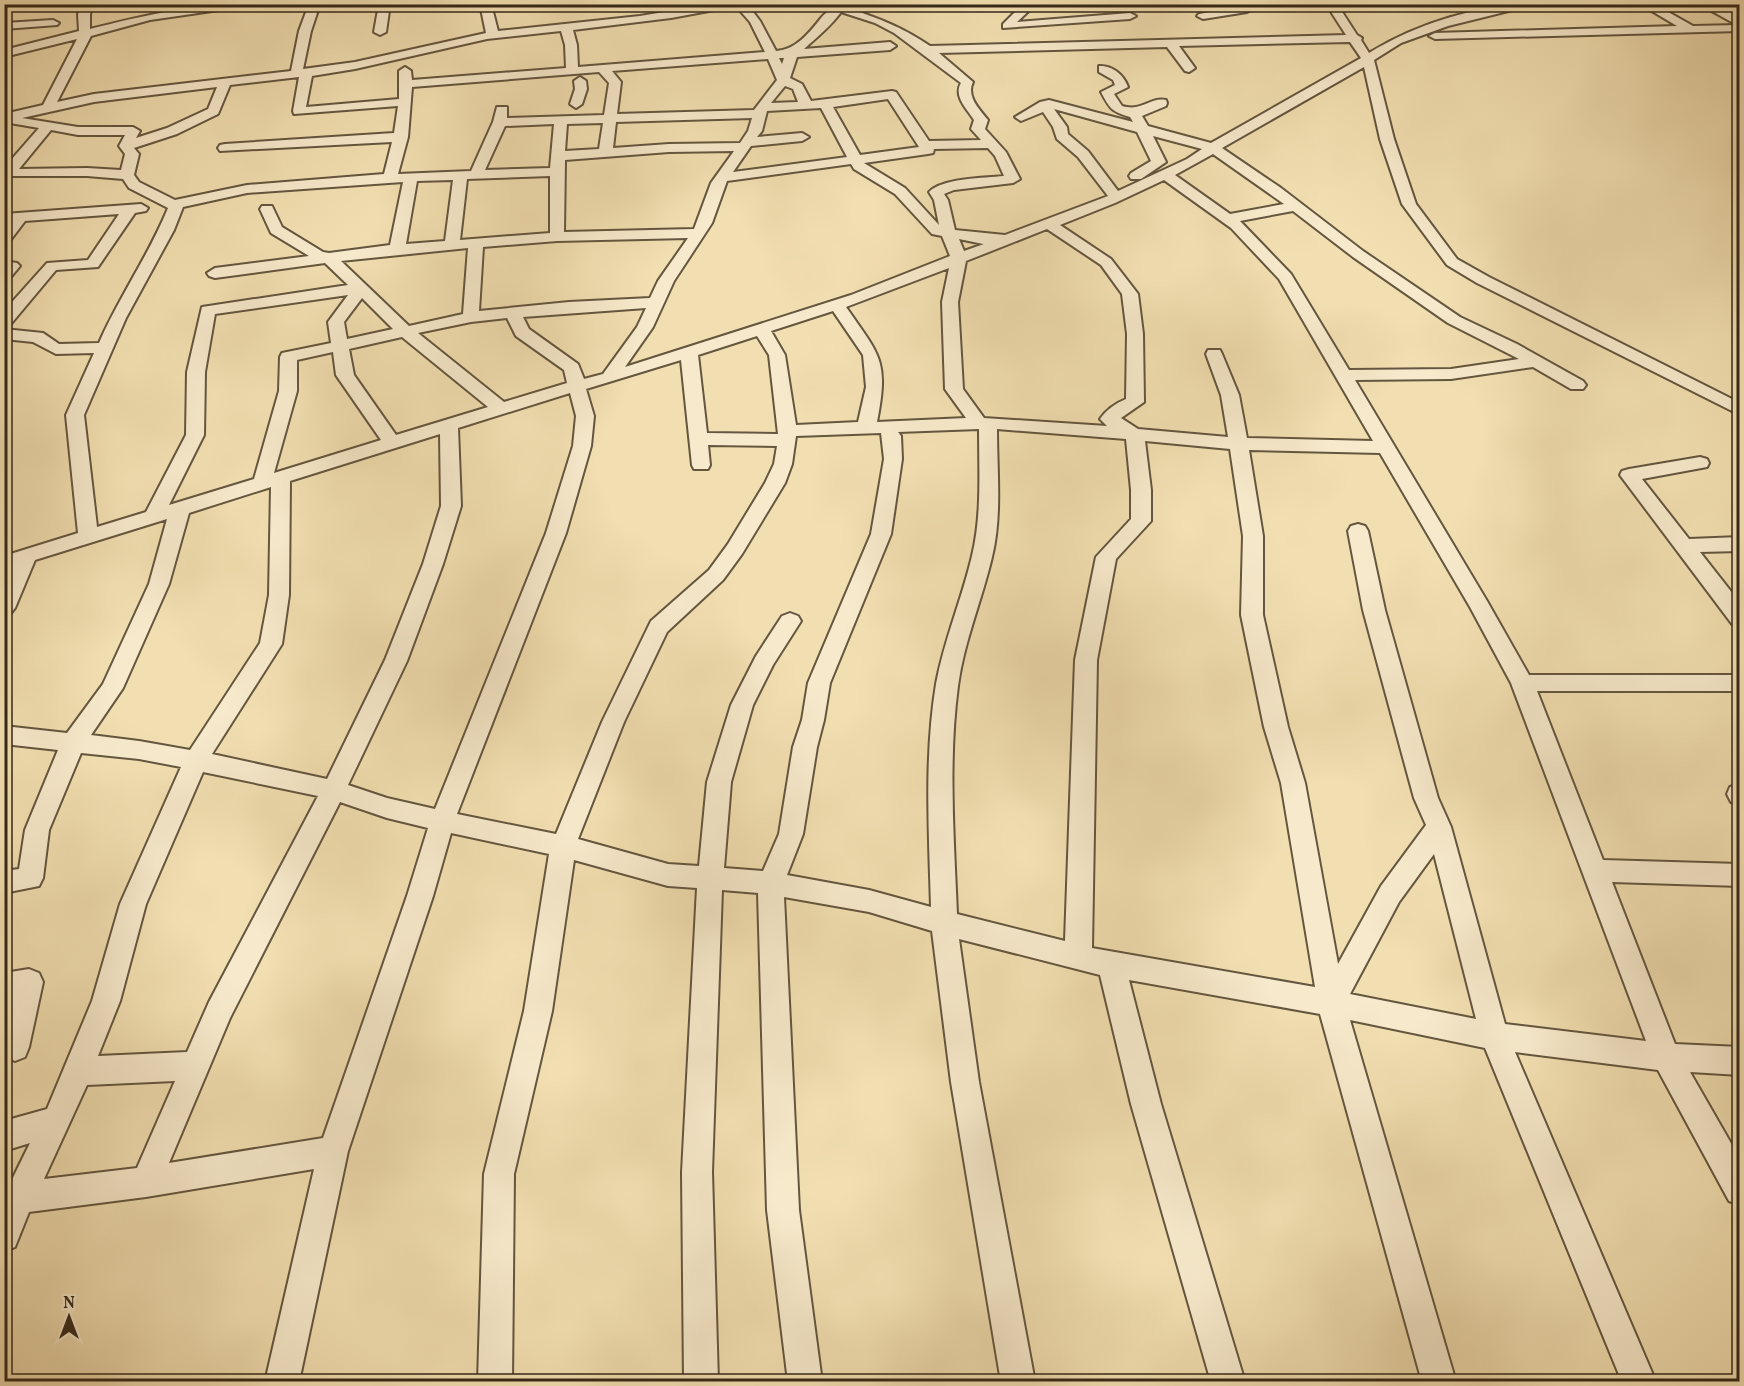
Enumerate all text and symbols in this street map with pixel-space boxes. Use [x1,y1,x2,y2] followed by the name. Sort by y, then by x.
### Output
[39,1287,99,1347] north arrow
[63,1293,75,1315] text: N

